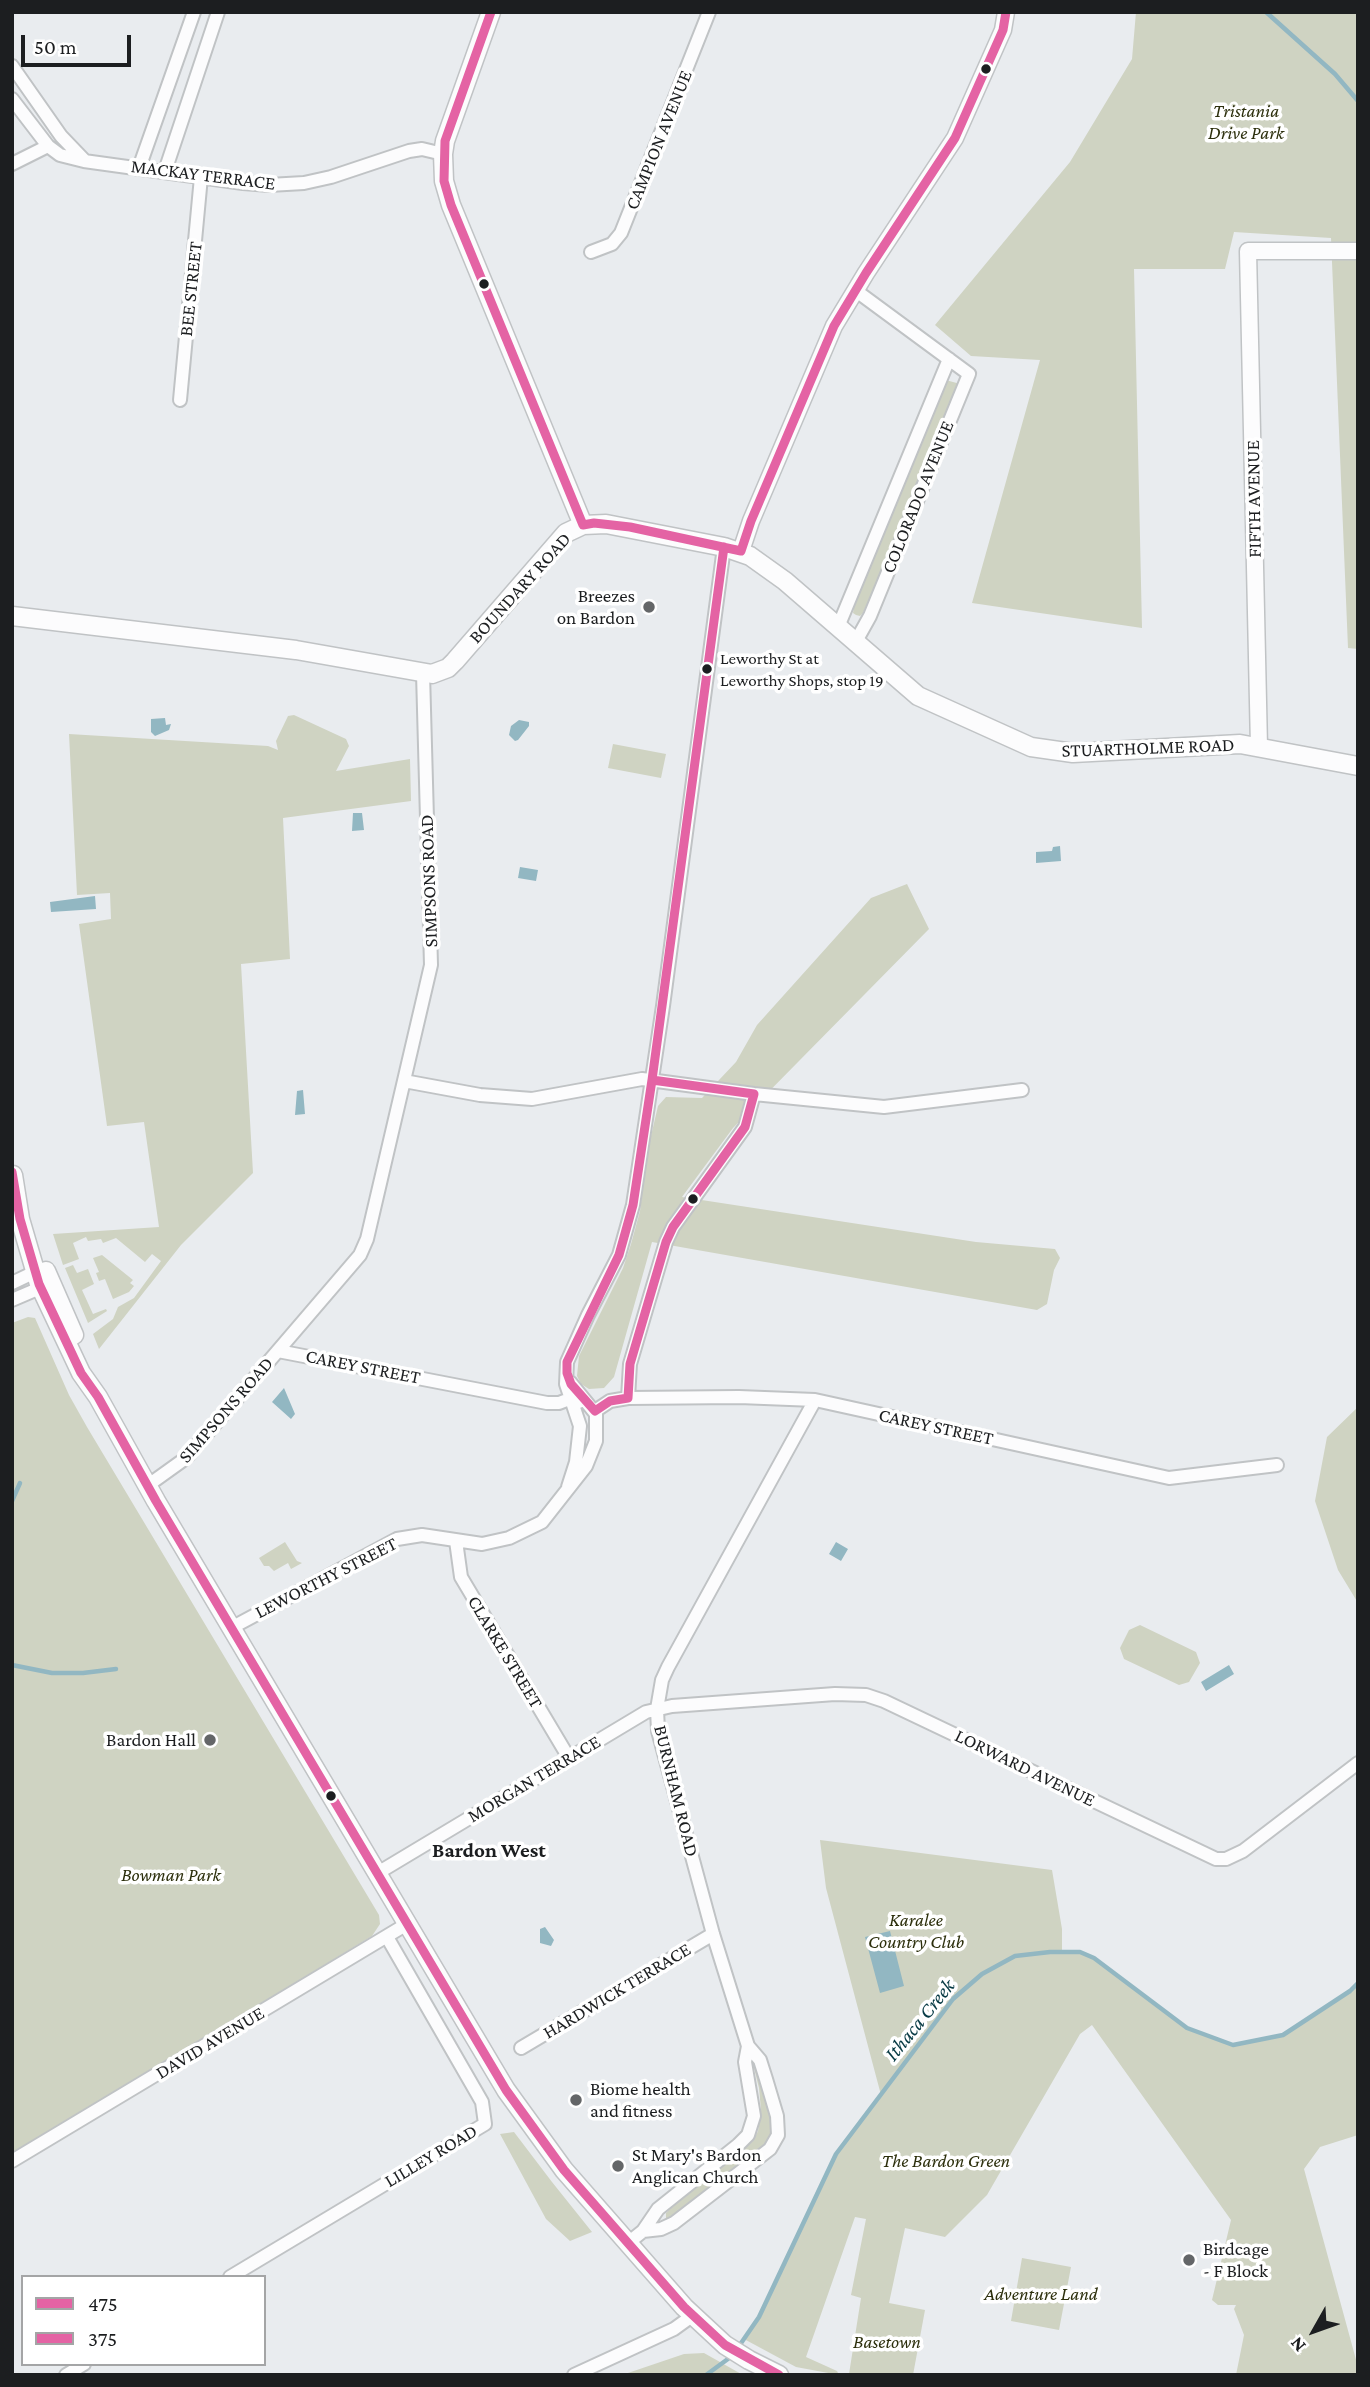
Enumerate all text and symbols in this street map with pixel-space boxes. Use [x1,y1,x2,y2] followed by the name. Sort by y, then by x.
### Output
[24,21,135,65] scale bar
[34,35,77,59] text: 50 m
[979,62,993,76] unlabelled marker
[621,67,697,213] street label: CAMPION AVENUE
[1208,100,1284,144] park label: Tristania Drive Park
[130,155,276,195] street label: MACKAY TERRACE
[175,240,207,338] street label: BEE STREET
[477,277,491,291] unlabelled marker
[877,417,959,577] street label: COLORADO AVENUE
[1242,440,1266,558] street label: FIFTH AVENUE
[464,528,576,648] street label: BOUNDARY ROAD
[557,585,635,629] place label: Breezes on Bardon
[641,599,657,615] marker: Breezes on Bardon
[720,649,884,689] place label: Leworthy St at Leworthy Shops, stop 19
[700,662,714,676] marker: Leworthy St at Leworthy Shops, stop 19
[1061,734,1235,762] street label: STUARTHOLME ROAD
[415,814,443,948] street label: SIMPSONS ROAD
[686,1192,700,1206] unlabelled marker
[304,1345,422,1389] street label: CAREY STREET
[174,1352,278,1468] street label: SIMPSONS ROAD
[877,1404,995,1450] street label: CAREY STREET
[251,1532,401,1624] street label: LEWORTHY STREET
[462,1592,548,1712] street label: CLARKE STREET
[649,1723,703,1859] street label: BURNHAM ROAD
[951,1724,1099,1812] street label: LORWARD AVENUE
[106,1729,196,1751] place label: Bardon Hall
[463,1730,605,1828] street label: MORGAN TERRACE
[202,1732,218,1748] marker: Bardon Hall
[324,1789,338,1803] unlabelled marker
[432,1838,546,1864] district label: Bardon West
[121,1864,221,1886] park label: Bowman Park
[868,1909,964,1953] park label: Karalee Country Club
[539,1938,695,2044] street label: HARDWICK TERRACE
[879,1974,961,2066] water label: Ithaca Creek
[152,2002,268,2084] street label: DAVID AVENUE
[590,2078,691,2122] place label: Biome health and fitness
[568,2092,584,2108] marker: Biome health and fitness
[380,2119,482,2193] street label: LILLEY ROAD
[632,2144,761,2188] place label: St Mary's Bardon Anglican Church
[882,2150,1010,2172] park label: The Bardon Green
[610,2158,626,2174] marker: St Mary's Bardon Anglican Church
[1203,2238,1269,2282] place label: Birdcage - F Block
[1181,2252,1197,2268] marker: Birdcage - F Block
[21,2275,266,2366] legend
[984,2283,1098,2305] park label: Adventure Land
[88,2292,118,2316] text: 475
[1279,2296,1349,2366] north arrow
[88,2327,117,2351] text: 375
[853,2331,921,2353] park label: Basetown
[1285,2333,1310,2357] text: N

